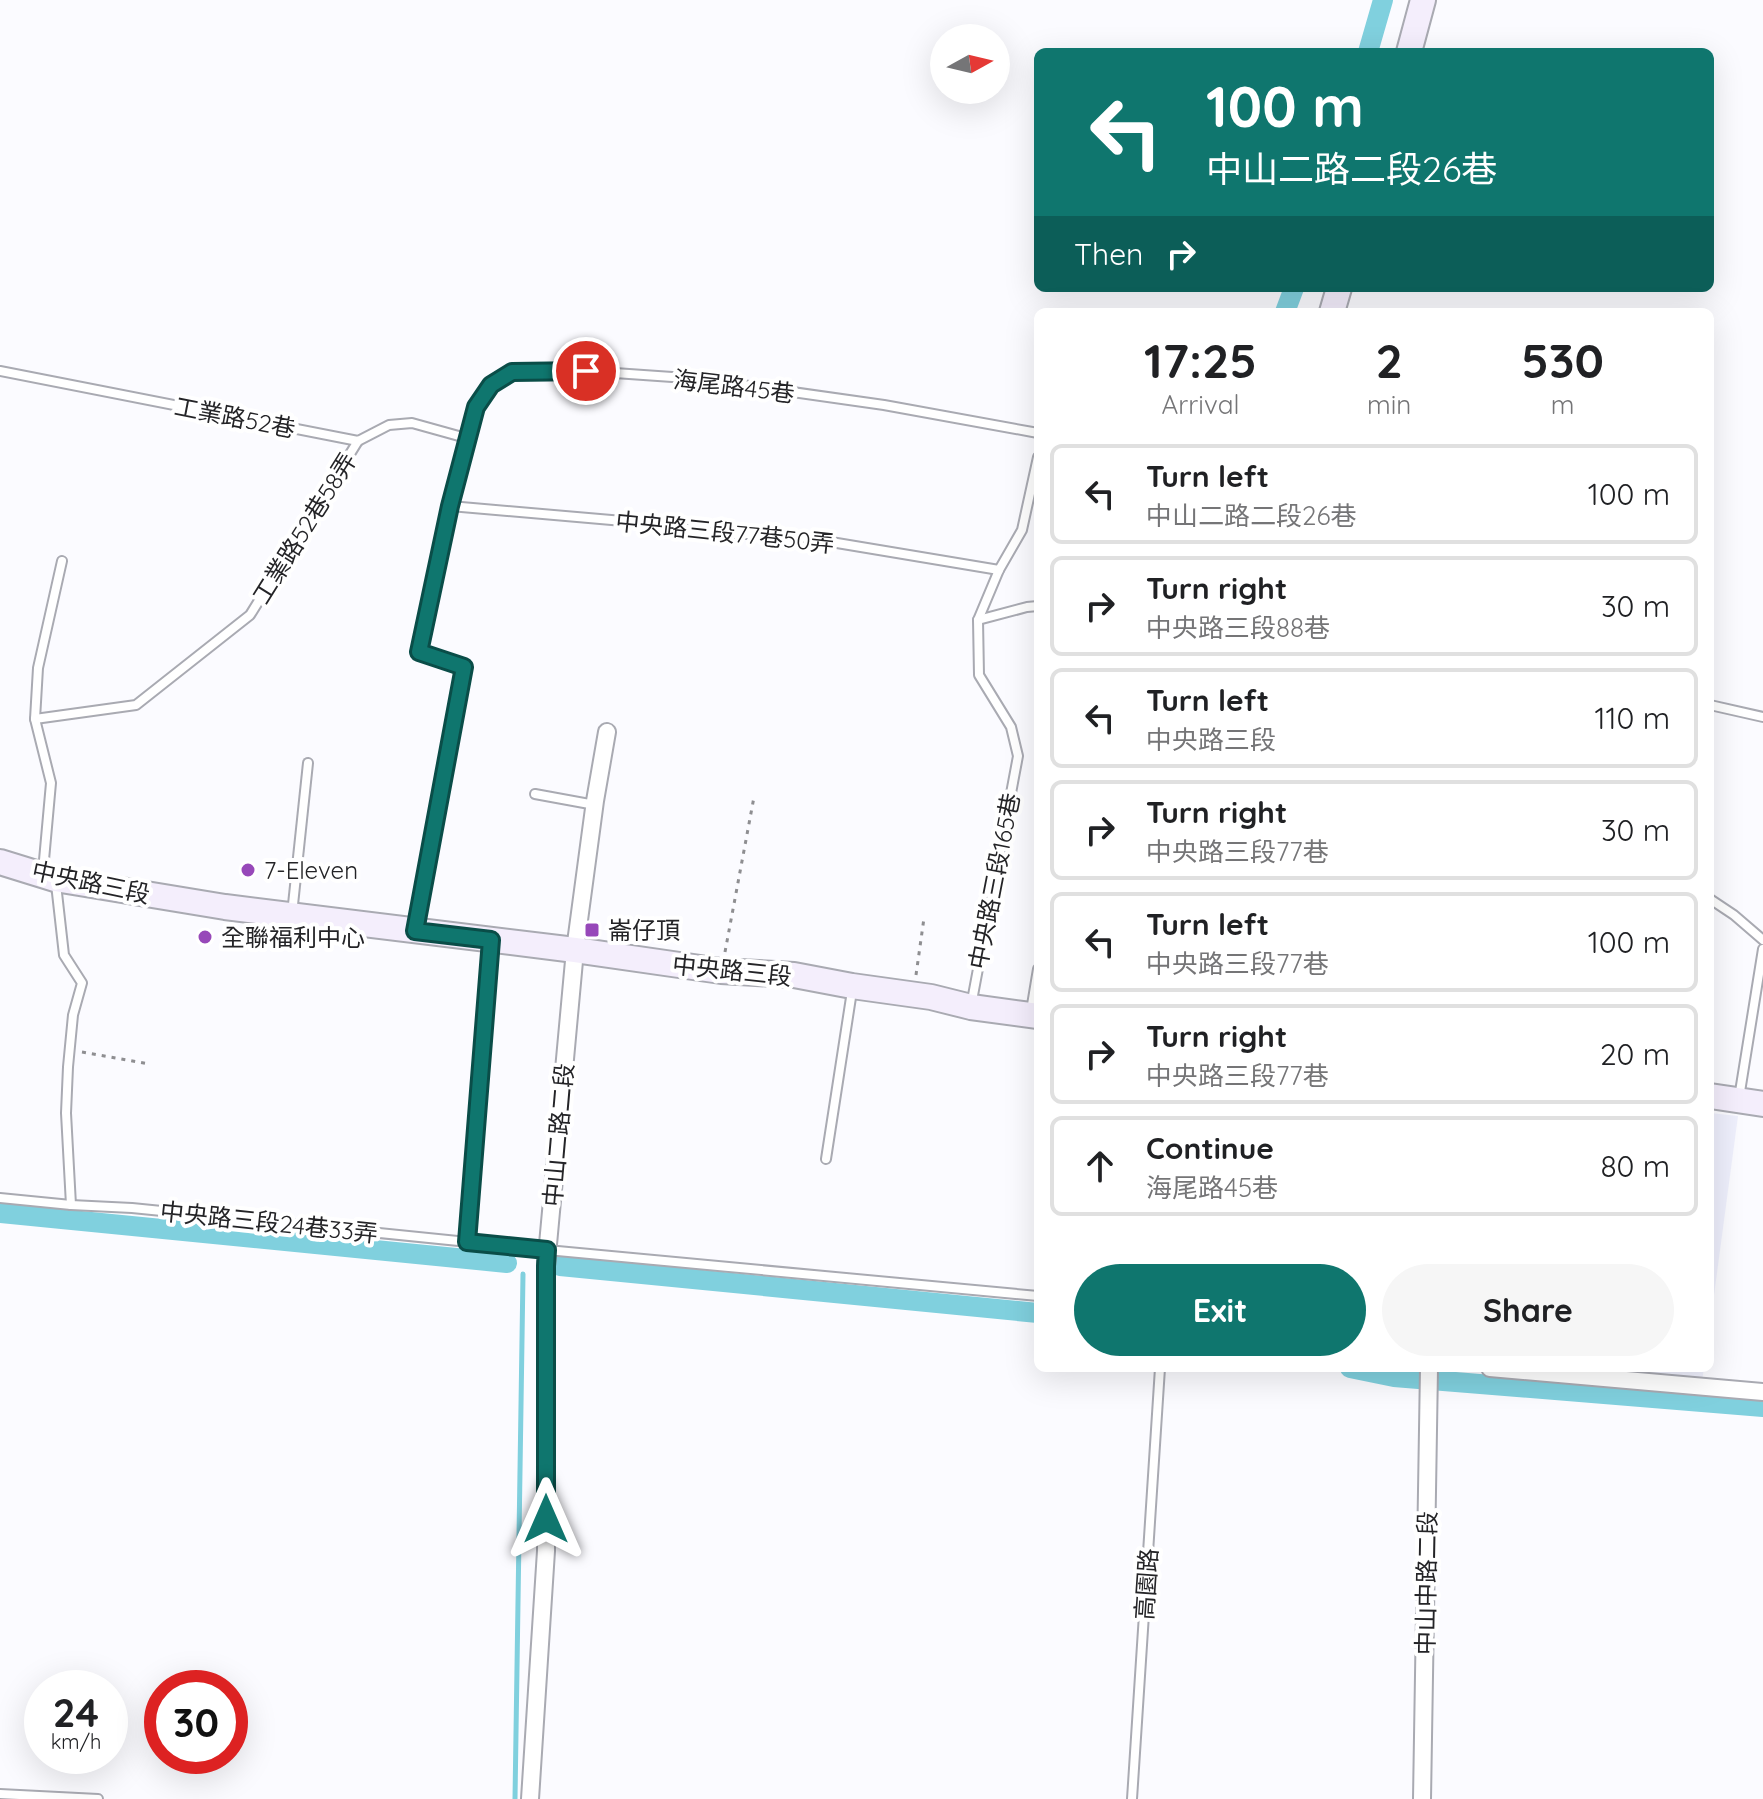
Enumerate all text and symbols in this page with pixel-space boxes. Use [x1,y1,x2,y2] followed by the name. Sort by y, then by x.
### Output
[930,24,1010,104] north arrow
[930,24,1010,104] map controls
[1206,71,1364,141] text: 100 m
[1074,80,1178,184] icon: left
[1206,146,1497,191] text: 中山二路二段26巷
[1159,232,1203,276] icon: right
[1074,235,1143,273] text: Then
[1144,330,1257,390] text: 17:25
[1375,330,1403,390] text: 2
[1521,330,1604,390] text: 530
[552,337,620,405] pin
[564,349,608,393] icon: arrive
[672,364,796,408] street label: 海尾路45巷
[1162,388,1239,421] text: Arrival
[1367,388,1411,421] text: min
[1551,388,1574,421] text: m
[172,391,298,443] street label: 工業路52巷
[246,447,362,609] street label: 工業路52巷58弄
[1146,457,1269,495] text: Turn left
[1078,472,1122,516] icon: left
[1588,475,1670,513] text: 100 m
[1146,499,1356,532] text: 中山二路二段26巷
[614,506,836,558] street label: 中央路三段77巷50弄
[1146,569,1287,607] text: Turn right
[1078,584,1122,628] icon: right
[1601,587,1670,625] text: 30 m
[1146,611,1330,644] text: 中央路三段88巷
[1146,681,1269,719] text: Turn left
[1078,696,1122,740] icon: left
[1594,699,1670,737] text: 110 m
[1146,723,1276,756] text: 中央路三段
[962,790,1026,972] street label: 中央路三段165巷
[1146,793,1287,831] text: Turn right
[1078,808,1122,852] icon: right
[1601,811,1670,849] text: 30 m
[1146,835,1329,868] text: 中央路三段77巷
[29,855,153,909] street label: 中央路三段
[264,855,358,885] place label: 7-Eleven
[239,861,257,879] marker: 7-Eleven
[1146,905,1269,943] text: Turn left
[608,915,680,945] place label: 崙仔頂
[1078,920,1122,964] icon: left
[583,921,601,939] marker: 崙仔頂
[221,922,365,952] place label: 全聯福利中心
[1588,923,1670,961] text: 100 m
[196,928,214,946] marker: 全聯福利中心
[1146,947,1329,980] text: 中央路三段77巷
[671,949,793,991] street label: 中央路三段
[1146,1017,1287,1055] text: Turn right
[1078,1032,1122,1076] icon: right
[1600,1035,1670,1073] text: 20 m
[1146,1059,1329,1092] text: 中央路三段77巷
[537,1062,579,1208] street label: 中山二路二段
[1146,1129,1274,1167] text: Continue
[1078,1144,1122,1188] icon: ahead
[1600,1147,1670,1185] text: 80 m
[1146,1171,1278,1204] text: 海尾路45巷
[159,1196,379,1248] street label: 中央路三段24巷33弄
[1074,1264,1366,1356] button: Exit
[1382,1264,1674,1356] button: Share
[504,1477,588,1561] position arrow
[1410,1511,1442,1655] street label: 中山中路二段
[1129,1547,1163,1621] street label: 高園路
[144,1670,248,1774] speed limit sign: 30
[53,1687,99,1737] text: 24
[51,1729,101,1754] text: km/h

